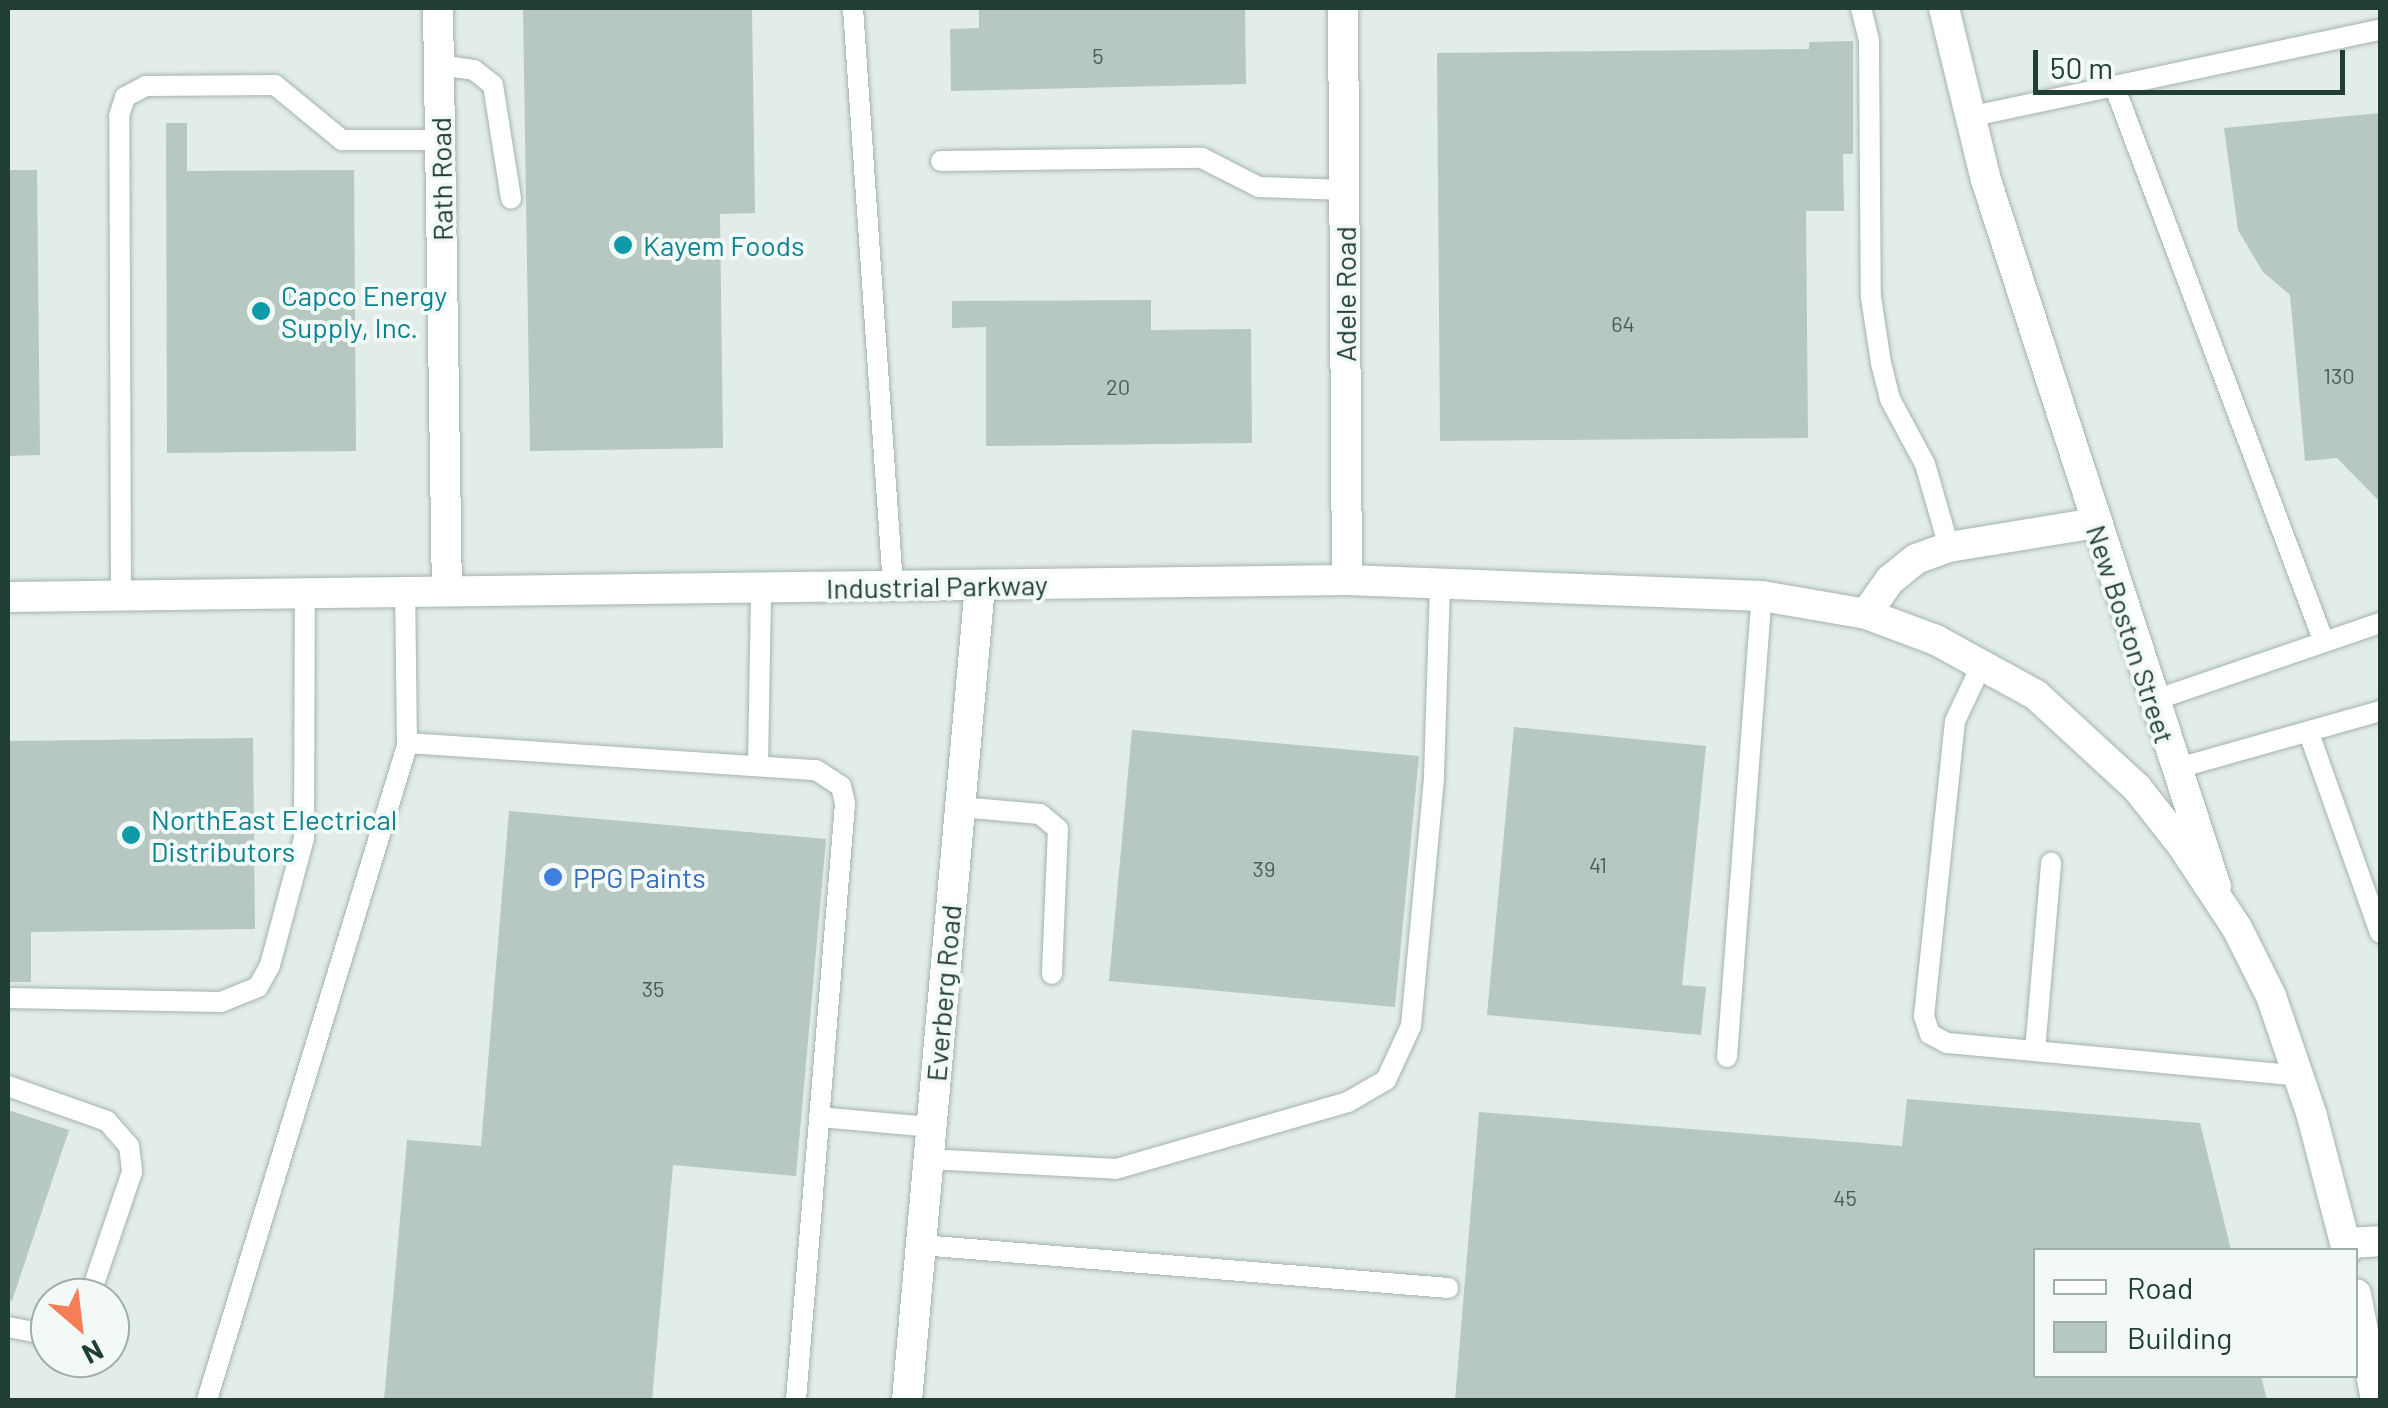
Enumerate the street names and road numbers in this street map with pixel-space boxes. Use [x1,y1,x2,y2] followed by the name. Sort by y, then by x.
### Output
[423,117,459,241] street label: Rath Road
[1328,226,1362,362] street label: Adele Road
[2080,521,2182,747] street label: New Boston Street
[826,567,1048,605] street label: Industrial Parkway
[919,903,967,1083] street label: Everberg Road

